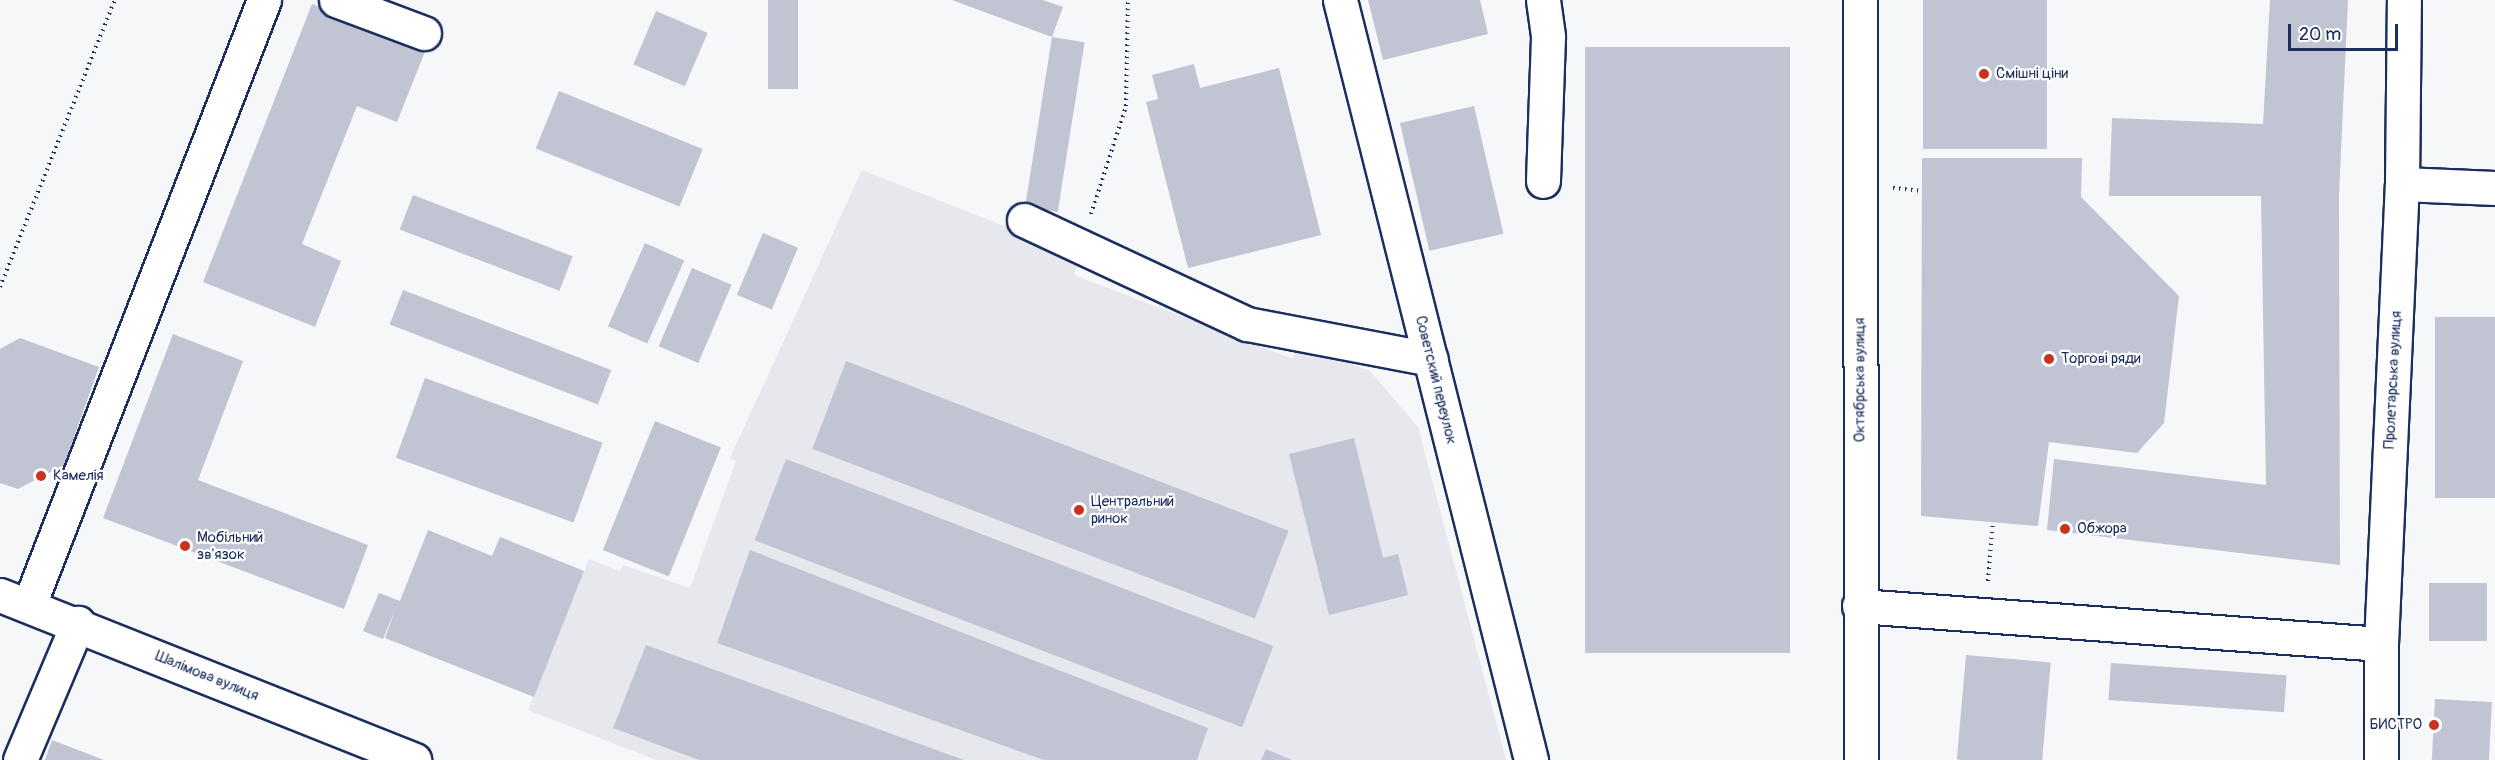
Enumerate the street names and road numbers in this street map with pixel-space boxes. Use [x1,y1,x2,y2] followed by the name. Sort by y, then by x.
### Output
[2380,310,2406,450] street label: Пролетарська вулиця
[1411,314,1461,446] street label: Советский переулок
[1851,318,1869,442] street label: Октябрська вулиця
[153,647,261,705] street label: Шалімова вулиця

